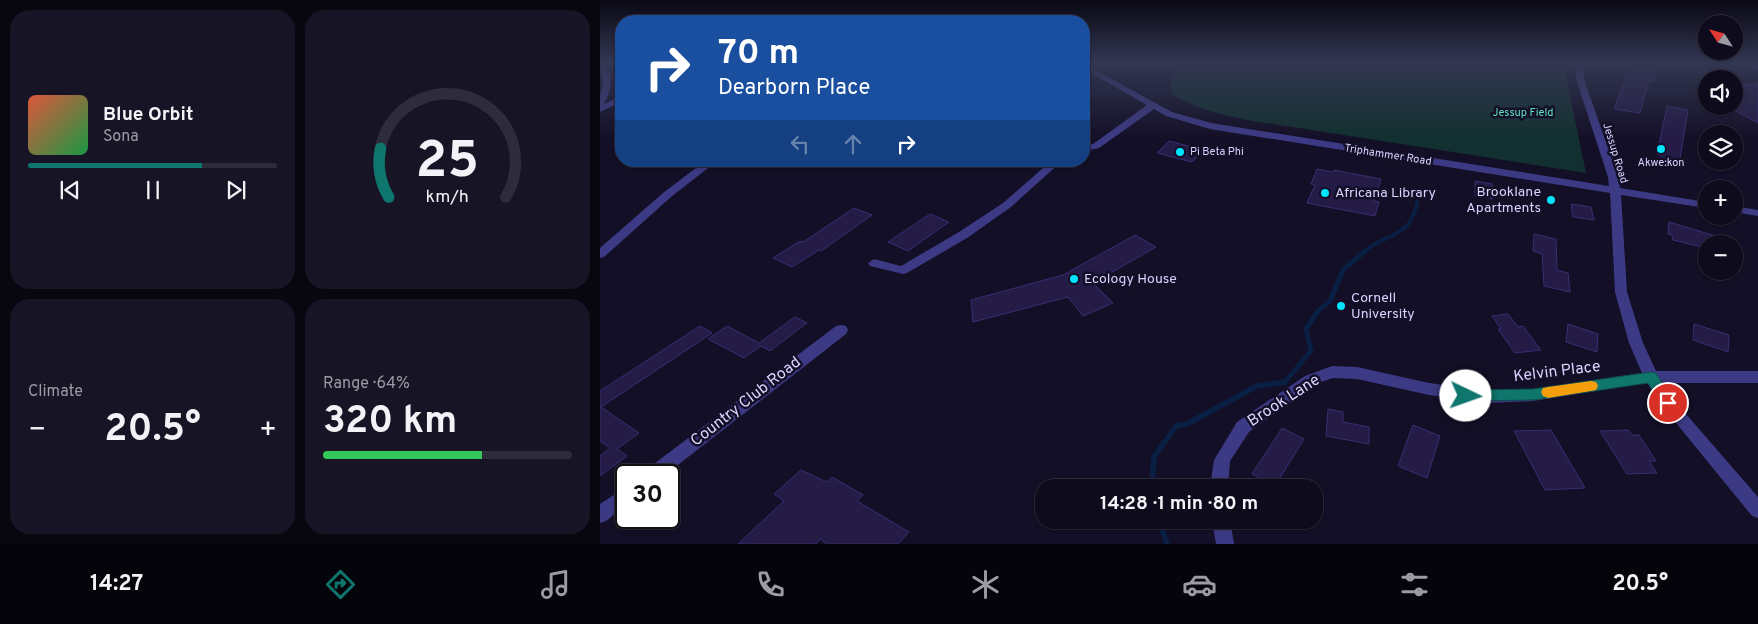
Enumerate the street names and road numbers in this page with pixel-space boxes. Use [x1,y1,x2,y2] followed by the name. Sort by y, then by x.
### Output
[1599,121,1631,185] street label: Jessup Road
[1343,141,1433,169] street label: Triphammer Road
[687,353,805,451] street label: Country Club Road
[1512,357,1602,387] street label: Kelvin Place
[1244,370,1324,432] street label: Brook Lane

